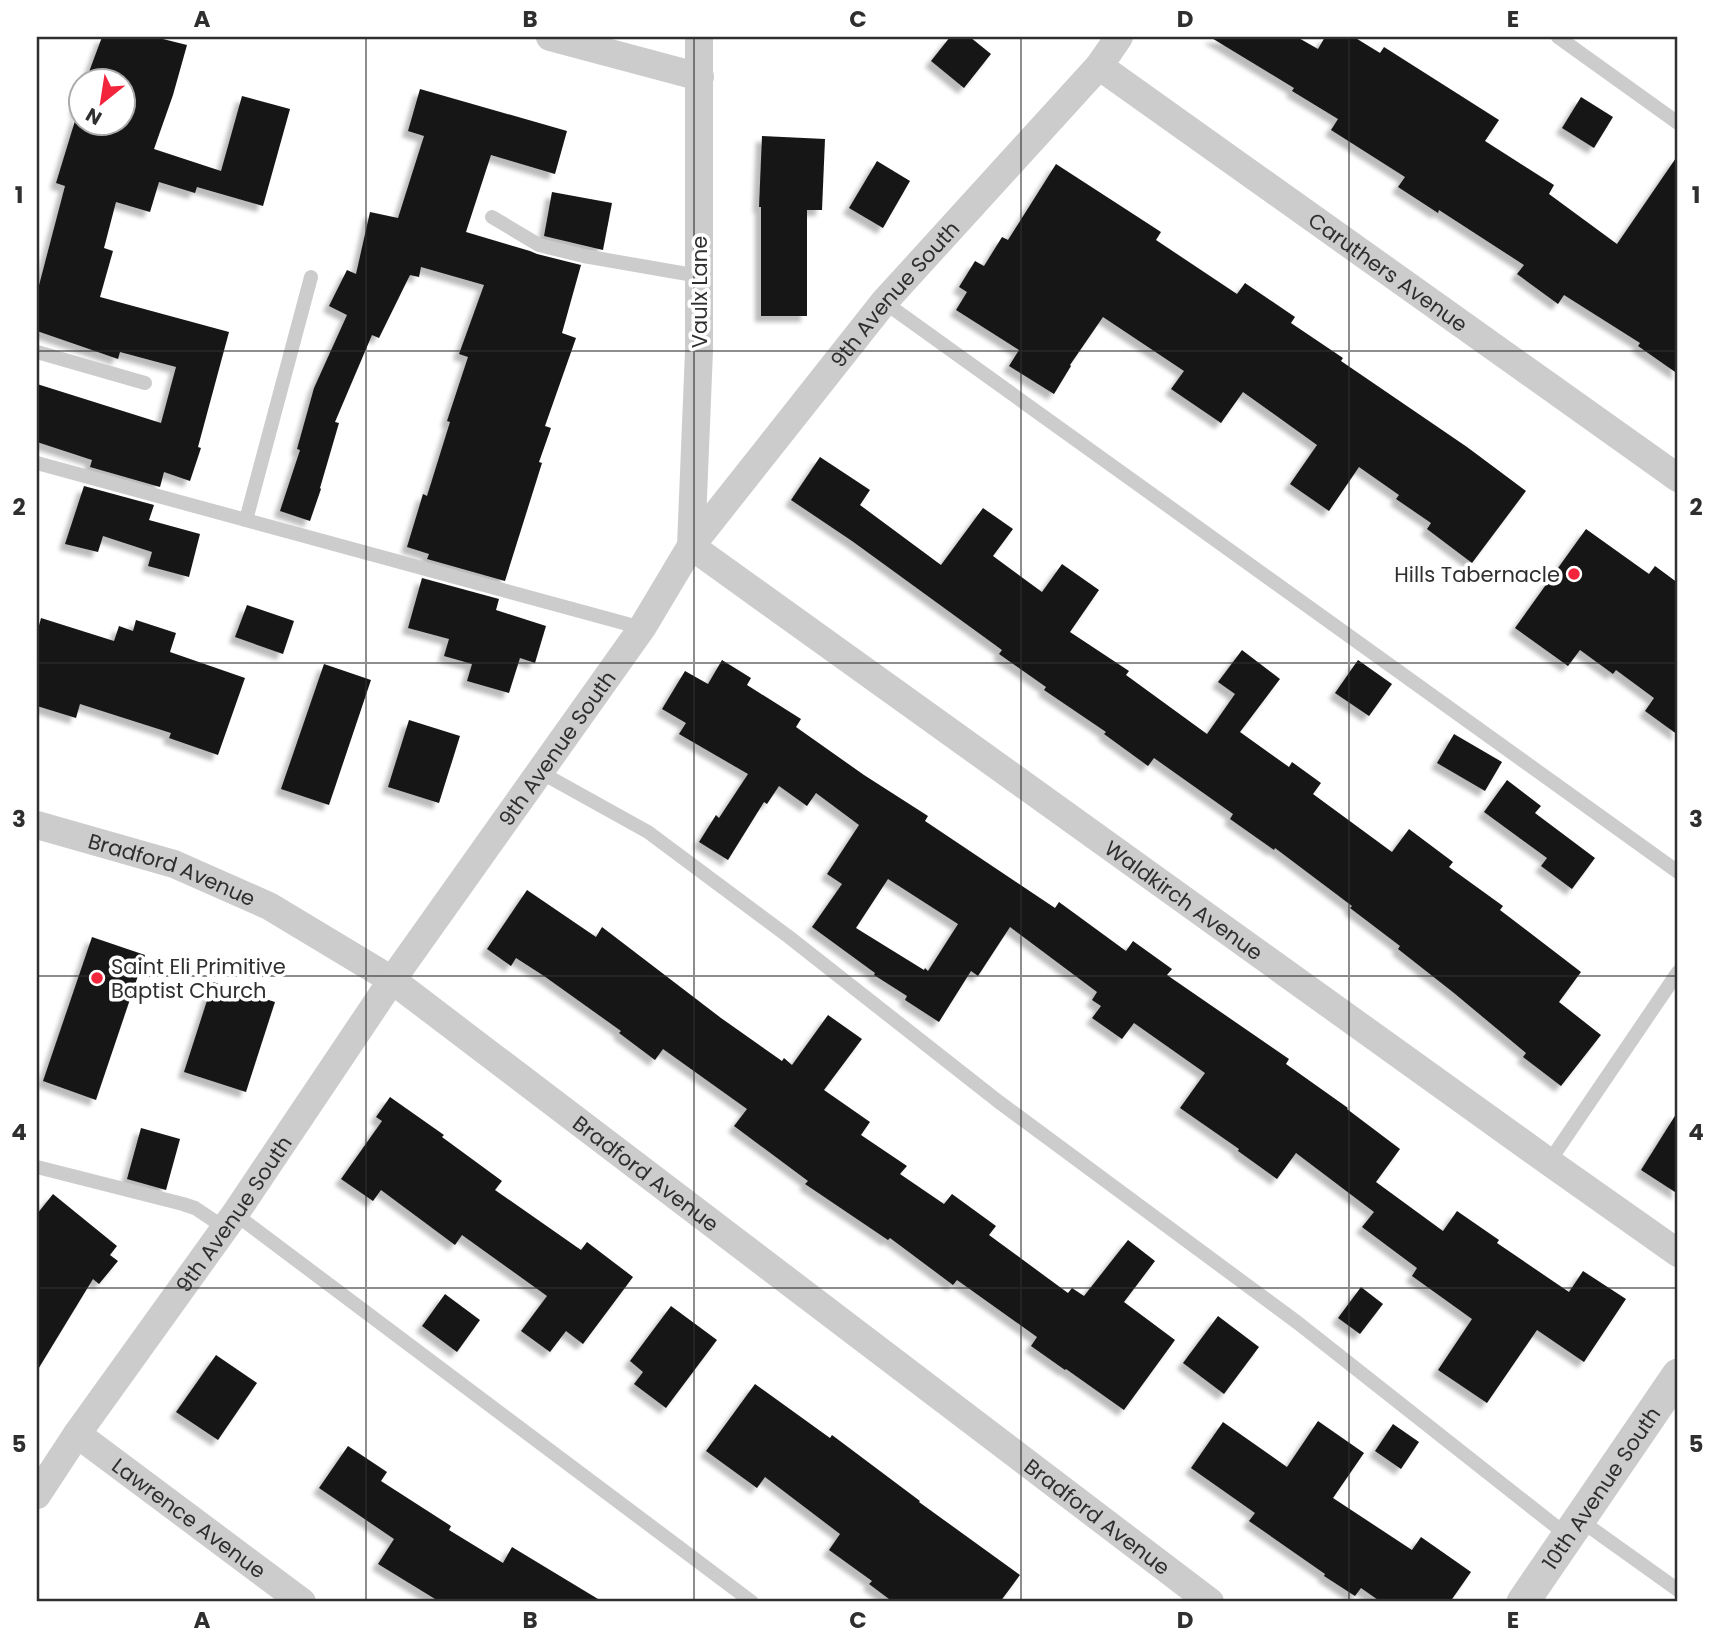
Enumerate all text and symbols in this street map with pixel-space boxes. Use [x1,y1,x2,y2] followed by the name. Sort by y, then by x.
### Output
[194,3,211,35] text: A
[522,3,538,35] text: B
[849,3,867,35] text: C
[1177,3,1193,35] text: D
[1507,3,1519,35] text: E
[66,66,136,136] north arrow
[81,101,107,132] text: N
[15,179,23,211] text: 1
[1692,179,1700,211] text: 1
[1303,205,1474,338] street label: Caruthers Avenue
[823,214,966,373] street label: 9th Avenue South
[685,236,714,348] street label: Vaulx Lane
[12,491,26,523] text: 2
[1689,491,1703,523] text: 2
[1394,560,1560,589] place label: Hills Tabernacle
[1566,566,1582,582] marker: Hills Tabernacle
[491,664,622,832] street label: 9th Avenue South
[12,803,26,835] text: 3
[1689,803,1703,835] text: 3
[85,826,260,913] street label: Bradford Avenue
[1099,833,1269,967] street label: Waldkirch Avenue
[111,952,286,1005] place label: Saint Eli Primitive Baptist Church
[89,970,105,986] marker: Saint Eli Primitive Baptist Church
[567,1108,725,1238] street label: Bradford Avenue
[11,1116,27,1148] text: 4
[1688,1116,1704,1148] text: 4
[169,1130,298,1298] street label: 9th Avenue South
[1535,1401,1667,1575] street label: 10th Avenue South
[12,1428,26,1460] text: 5
[1689,1428,1703,1460] text: 5
[106,1451,272,1585] street label: Lawrence Avenue
[1019,1452,1176,1581] street label: Bradford Avenue
[194,1604,211,1636] text: A
[522,1604,538,1636] text: B
[849,1604,867,1636] text: C
[1177,1604,1193,1636] text: D
[1507,1604,1519,1636] text: E

